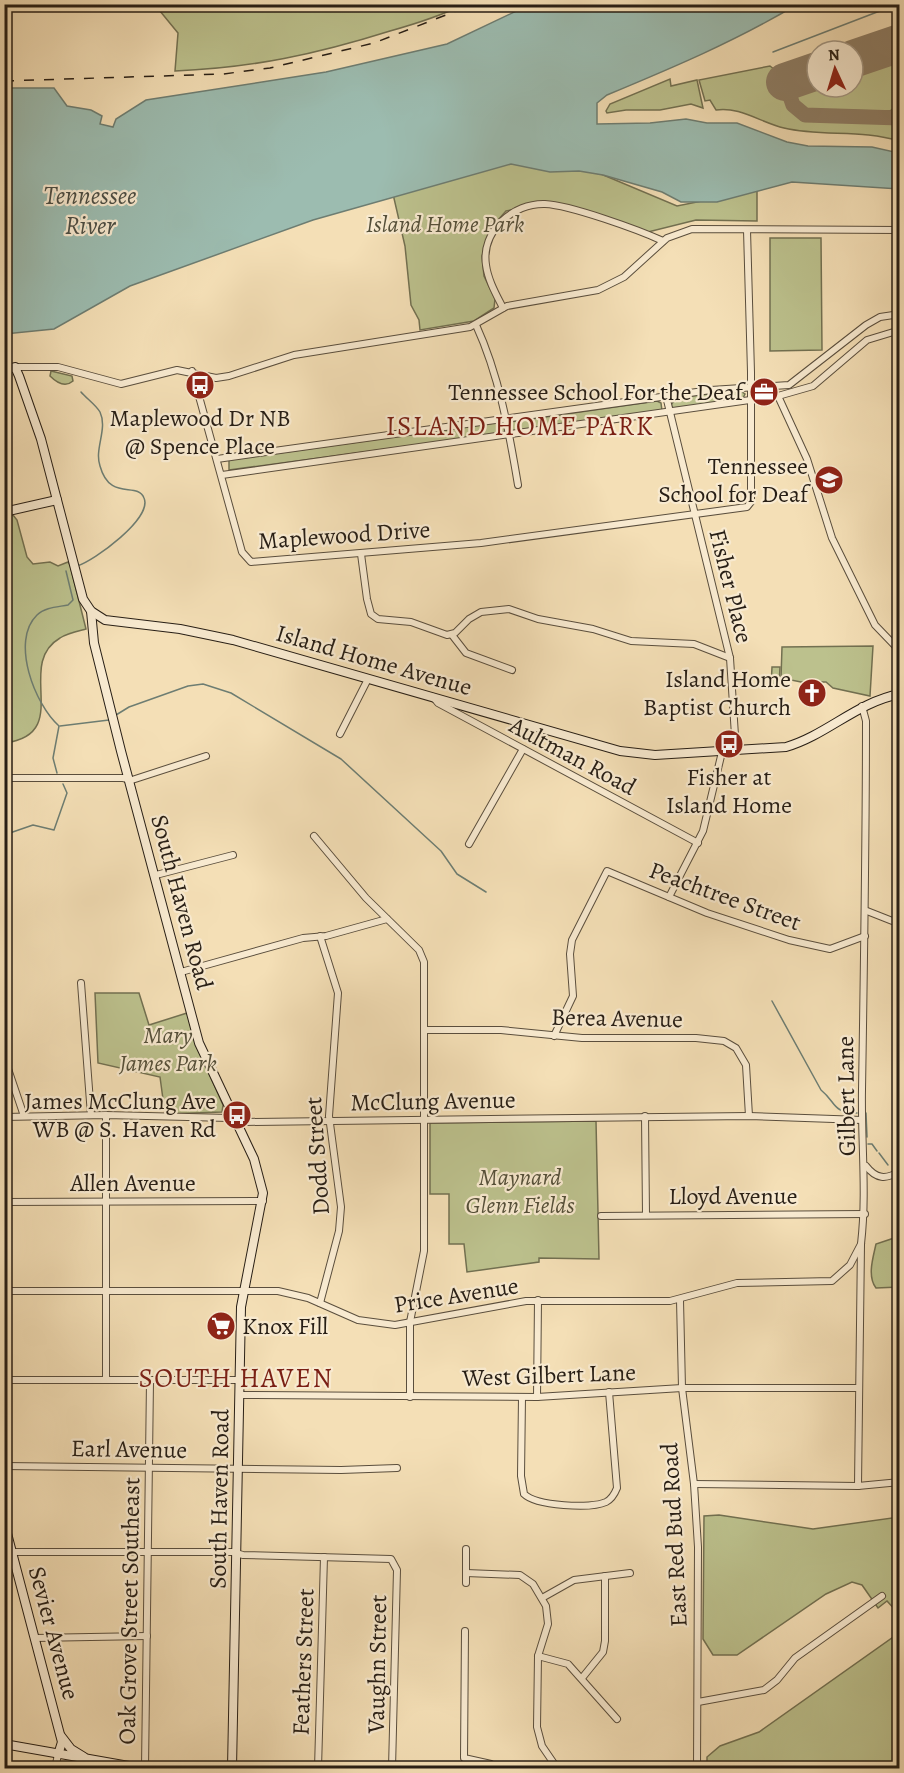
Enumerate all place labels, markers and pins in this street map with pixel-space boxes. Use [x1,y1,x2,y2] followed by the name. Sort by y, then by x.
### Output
[184,369,216,401] bus stop icon: Maplewood Dr NB @ Spence Place
[448,376,746,408] place label: Tennessee School For the Deaf
[748,376,780,408] office icon: Tennessee School For the Deaf
[109,402,291,462] place label: Maplewood Dr NB @ Spence Place
[658,450,811,510] place label: Tennessee School for Deaf
[813,464,845,496] school or university icon: Tennessee School for Deaf
[643,663,791,723] place label: Island Home Baptist Church
[796,677,828,709] church icon: Island Home Baptist Church
[713,728,745,760] bus stop icon: Fisher at Island Home
[666,761,792,821] place label: Fisher at Island Home
[24,1085,216,1145] place label: James McClung Ave WB @ S. Haven Rd
[221,1099,253,1131] bus stop icon: James McClung Ave WB @ S. Haven Rd
[205,1310,237,1342] supermarket icon: Knox Fill
[242,1310,328,1342] place label: Knox Fill

